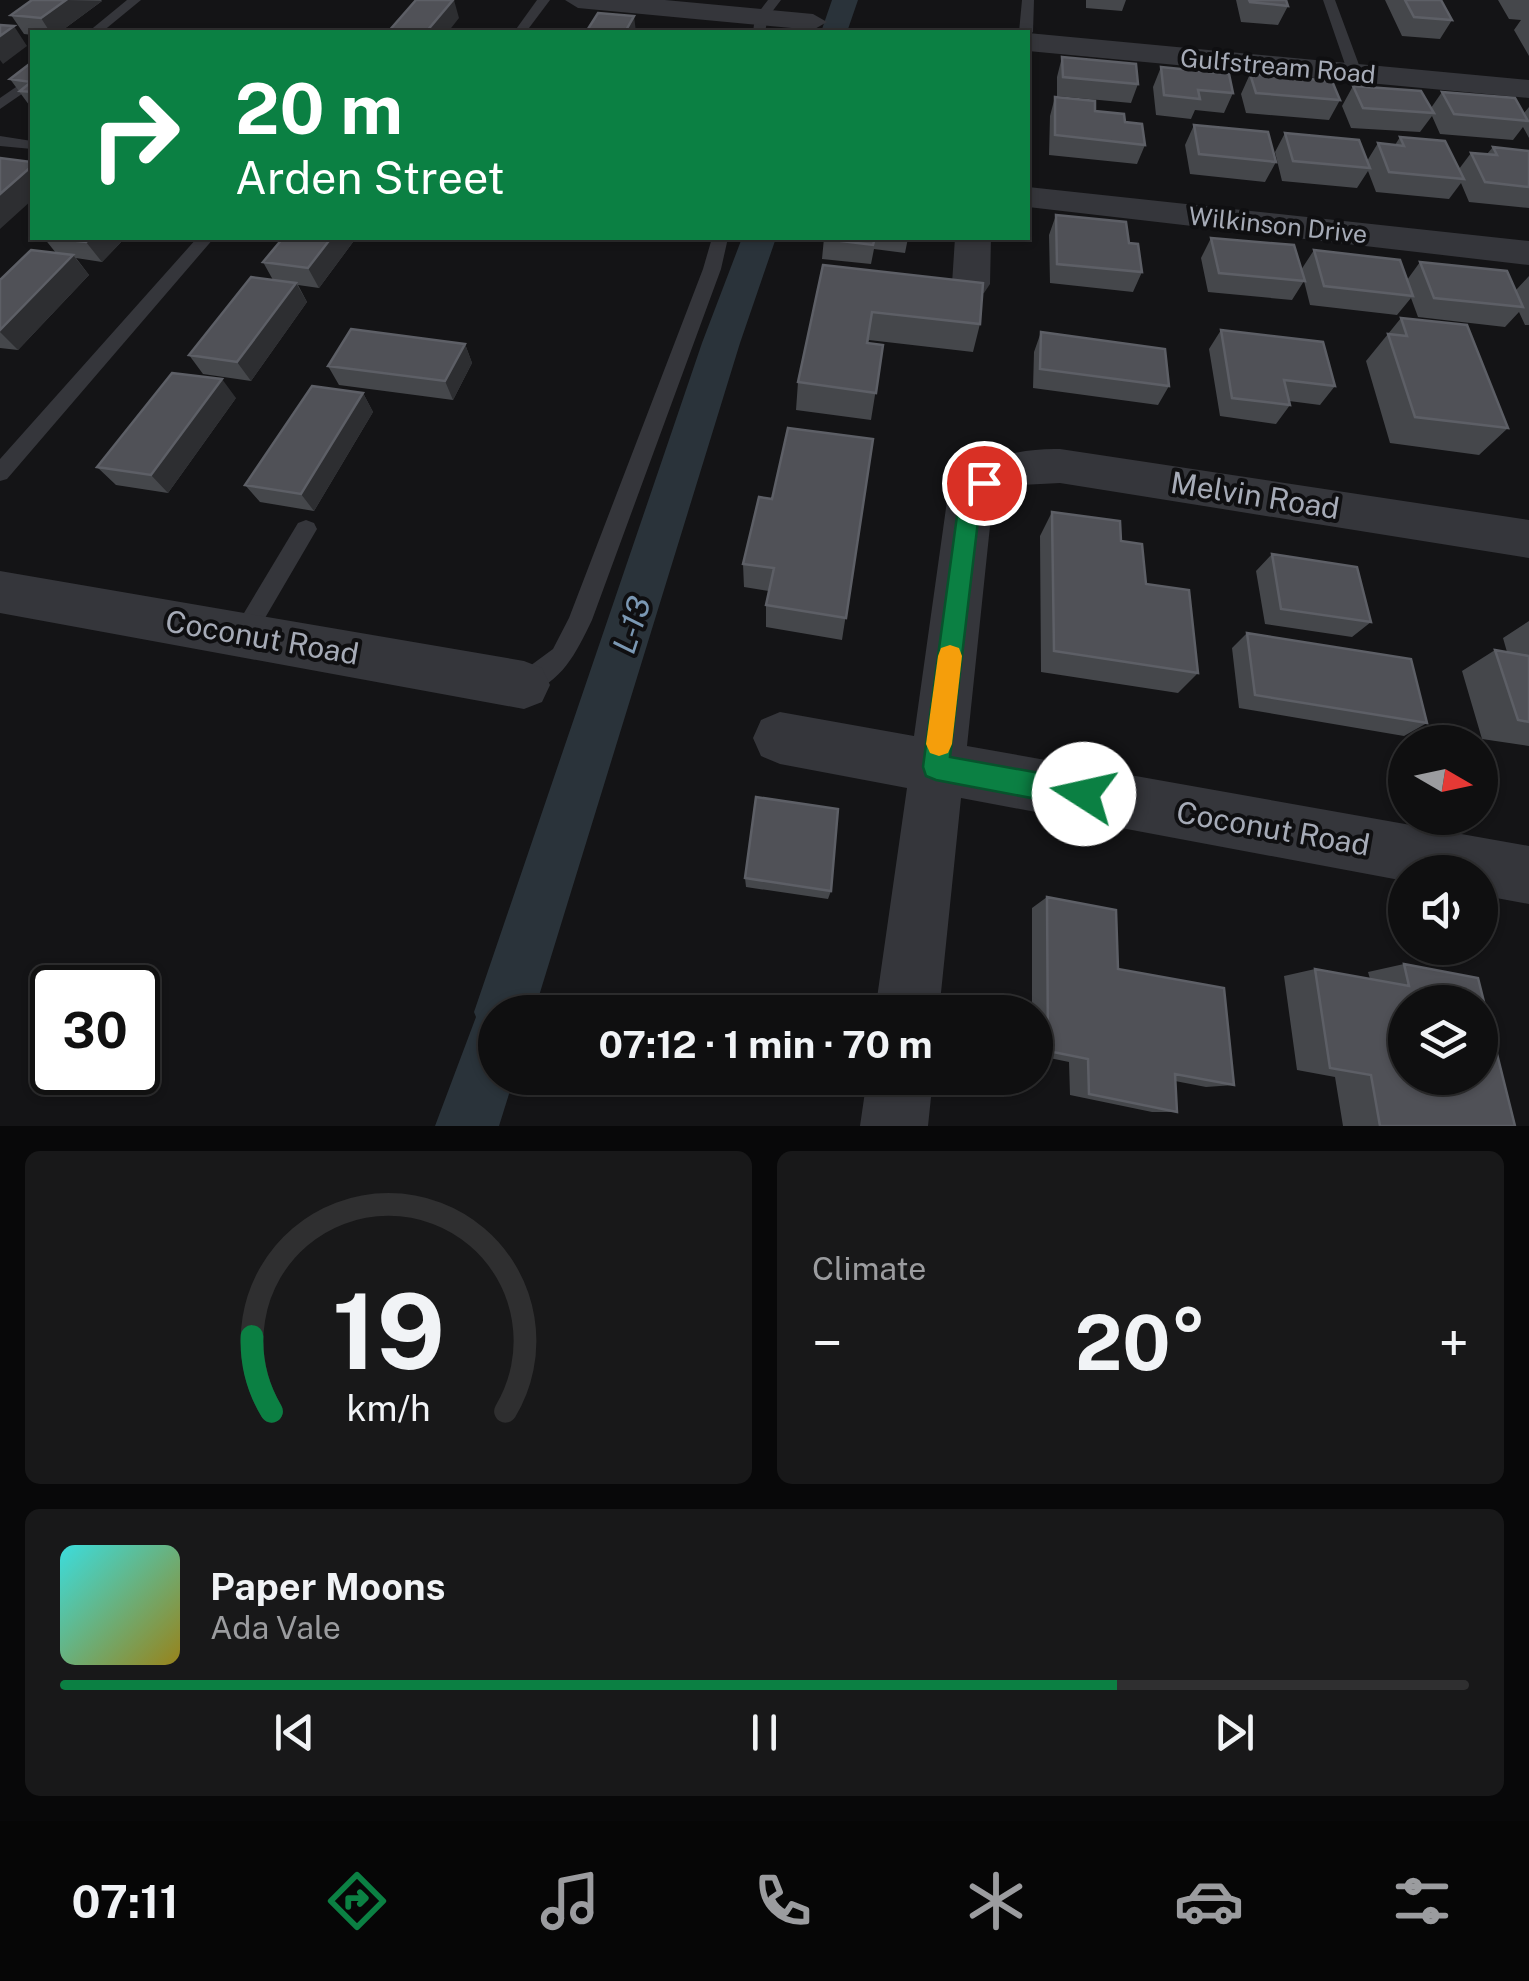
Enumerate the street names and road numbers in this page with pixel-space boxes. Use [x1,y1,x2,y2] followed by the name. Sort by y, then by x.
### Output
[1179,43,1377,89] street label: Gulfstream Road
[1187,201,1369,249] street label: Wilkinson Drive
[1168,464,1342,526] street label: Melvin Road
[163,602,362,672] street label: Coconut Road
[1174,793,1373,863] street label: Coconut Road

